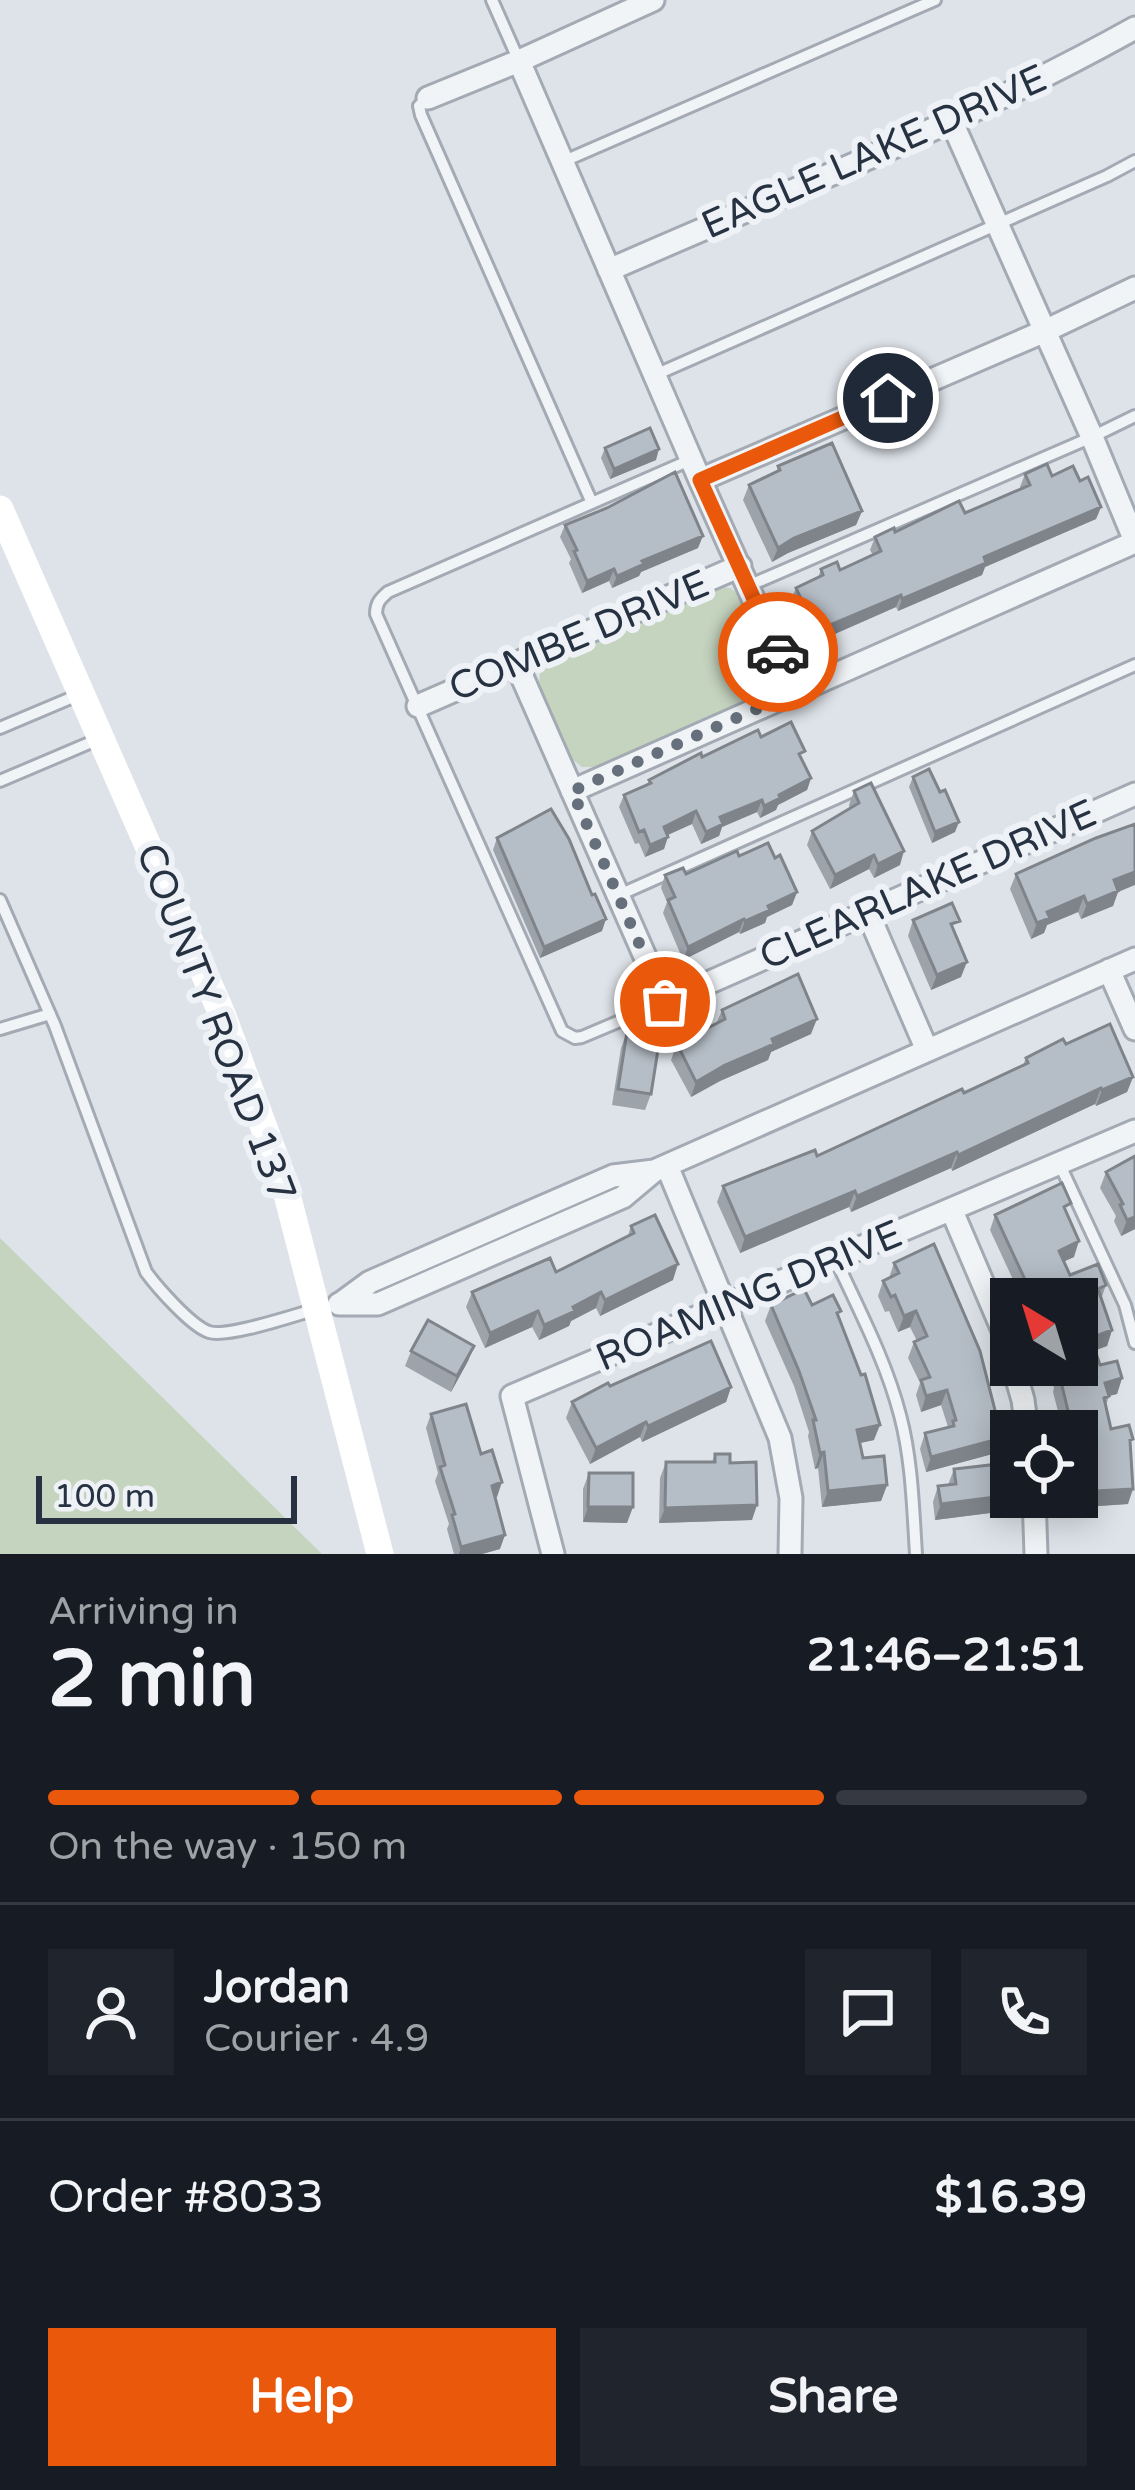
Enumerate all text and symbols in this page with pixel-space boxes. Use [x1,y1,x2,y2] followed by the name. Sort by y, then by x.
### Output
[694,55,1054,249] street label: EAGLE LAKE DRIVE
[837,347,939,449] pin
[855,365,921,431] icon: home
[442,560,716,712] street label: COMBE DRIVE
[718,592,838,712] courier
[745,619,811,685] icon: car
[752,790,1104,980] street label: CLEARLAKE DRIVE
[126,837,306,1209] street label: COUNTY ROAD 137
[614,951,716,1053] pin
[632,969,698,1035] icon: bag
[589,1210,909,1382] street label: ROAMING DRIVE
[990,1278,1098,1386] north arrow
[990,1278,1098,1518] map controls
[990,1410,1098,1518] button: locate
[36,1470,297,1523] scale bar
[54,1477,155,1516] text: 100 m
[48,1588,239,1635] text: Arriving in
[807,1629,1087,1683] text: 21:46–21:51
[48,1633,256,1727] text: 2 min
[48,1823,407,1870] text: On the way · 150 m
[48,1949,174,2075] button: person
[805,1949,931,2075] button: chat
[961,1949,1087,2075] button: phone
[204,1961,350,2015] text: Jordan
[204,2015,429,2062] text: Courier · 4.9
[48,2171,324,2225] text: Order #8033
[935,2171,1087,2225] text: $16.39
[48,2328,556,2466] button: Help
[580,2328,1087,2466] button: Share

